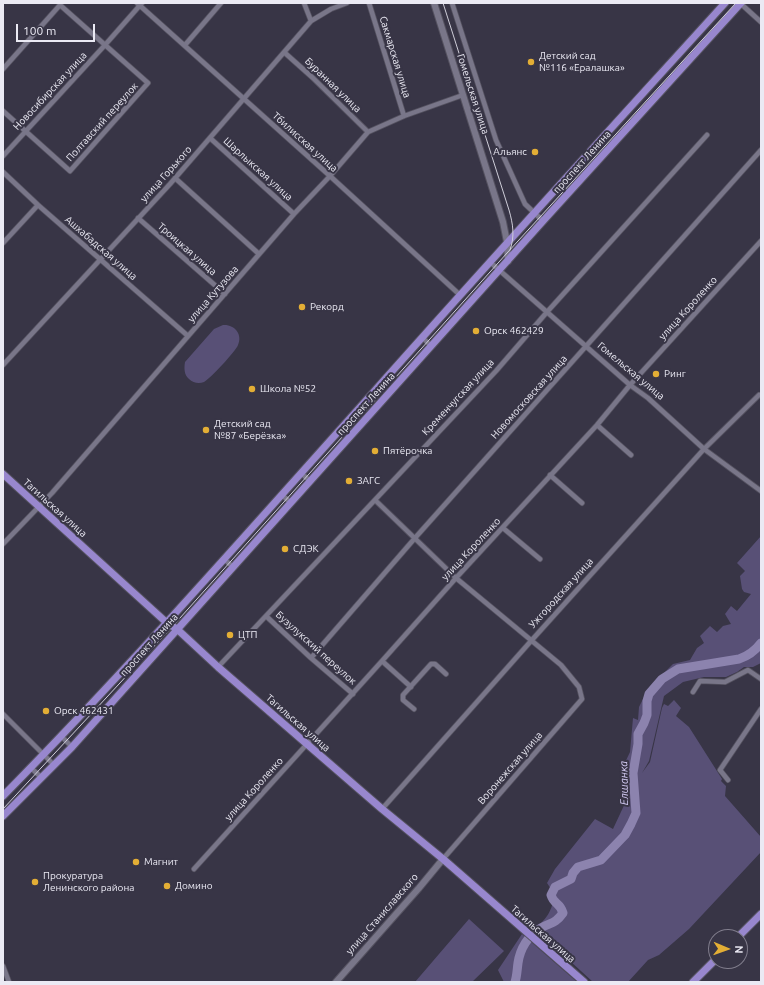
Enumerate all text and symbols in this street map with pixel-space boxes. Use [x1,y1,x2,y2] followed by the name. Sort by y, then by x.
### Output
[377,15,413,99] street label: Сакмарская улица
[18,16,97,42] scale bar
[23,24,56,37] text: 100 m
[11,49,89,133] street label: Новосибирская улица
[539,50,625,74] place label: Детский сад №116 «Ералашка»
[454,52,492,136] street label: Гомельская улица
[302,55,364,115] street label: Буранная улица
[526,57,536,67] marker: Детский сад №116 «Ералашка»
[63,80,141,164] street label: Полтавский переулок
[270,110,340,174] street label: Тбилисская улица
[551,128,613,196] street label: проспект Ленина
[221,135,295,203] street label: Шарлыкская улица
[138,144,194,204] street label: улица Горького
[493,146,527,158] place label: Альянс
[530,147,540,157] marker: Альянс
[62,213,140,283] street label: Ашхабадская улица
[155,220,219,278] street label: Троицкая улица
[185,263,241,325] street label: улица Кутузова
[656,274,720,342] street label: улица Короленко
[310,301,344,313] place label: Рекорд
[297,302,307,312] marker: Рекорд
[484,325,544,337] place label: Орск 462429
[471,326,481,336] marker: Орск 462429
[595,340,667,402] street label: Гомельская улица
[488,353,570,441] street label: Новомосковская улица
[419,356,497,438] street label: Кременчугская улица
[664,368,686,380] place label: Ринг
[651,369,661,379] marker: Ринг
[335,370,397,438] street label: проспект Ленина
[260,383,316,395] place label: Школа №52
[247,384,257,394] marker: Школа №52
[214,418,286,442] place label: Детский сад №87 «Берёзка»
[201,425,211,435] marker: Детский сад №87 «Берёзка»
[383,445,432,457] place label: Пятёрочка
[370,446,380,456] marker: Пятёрочка
[357,475,380,487] place label: ЗАГС
[21,476,89,540] street label: Тагильская улица
[344,476,354,486] marker: ЗАГС
[439,515,503,583] street label: улица Короленко
[293,543,319,555] place label: СДЭК
[280,544,290,554] marker: СДЭК
[526,555,596,631] street label: Ужгородская улица
[273,609,359,687] street label: Бузулукский переулок
[118,611,180,679] street label: проспект Ленина
[238,629,257,641] place label: ЦТП
[225,630,235,640] marker: ЦТП
[263,692,333,754] street label: Тагильская улица
[54,705,114,717] place label: Орск 462431
[41,706,51,716] marker: Орск 462431
[475,729,545,807] street label: Воронежская улица
[222,755,286,823] street label: улица Короленко
[617,761,631,805] water label: Елшанка
[144,856,178,868] place label: Магнит
[131,857,141,867] marker: Магнит
[43,870,134,894] place label: Прокуратура Ленинского района
[343,871,421,957] street label: улица Станиславского
[30,877,40,887] marker: Прокуратура Ленинского района
[175,880,213,892] place label: Домино
[162,881,172,891] marker: Домино
[508,903,578,965] street label: Тагильская улица
[708,929,748,969] north arrow
[733,945,745,954] text: N

